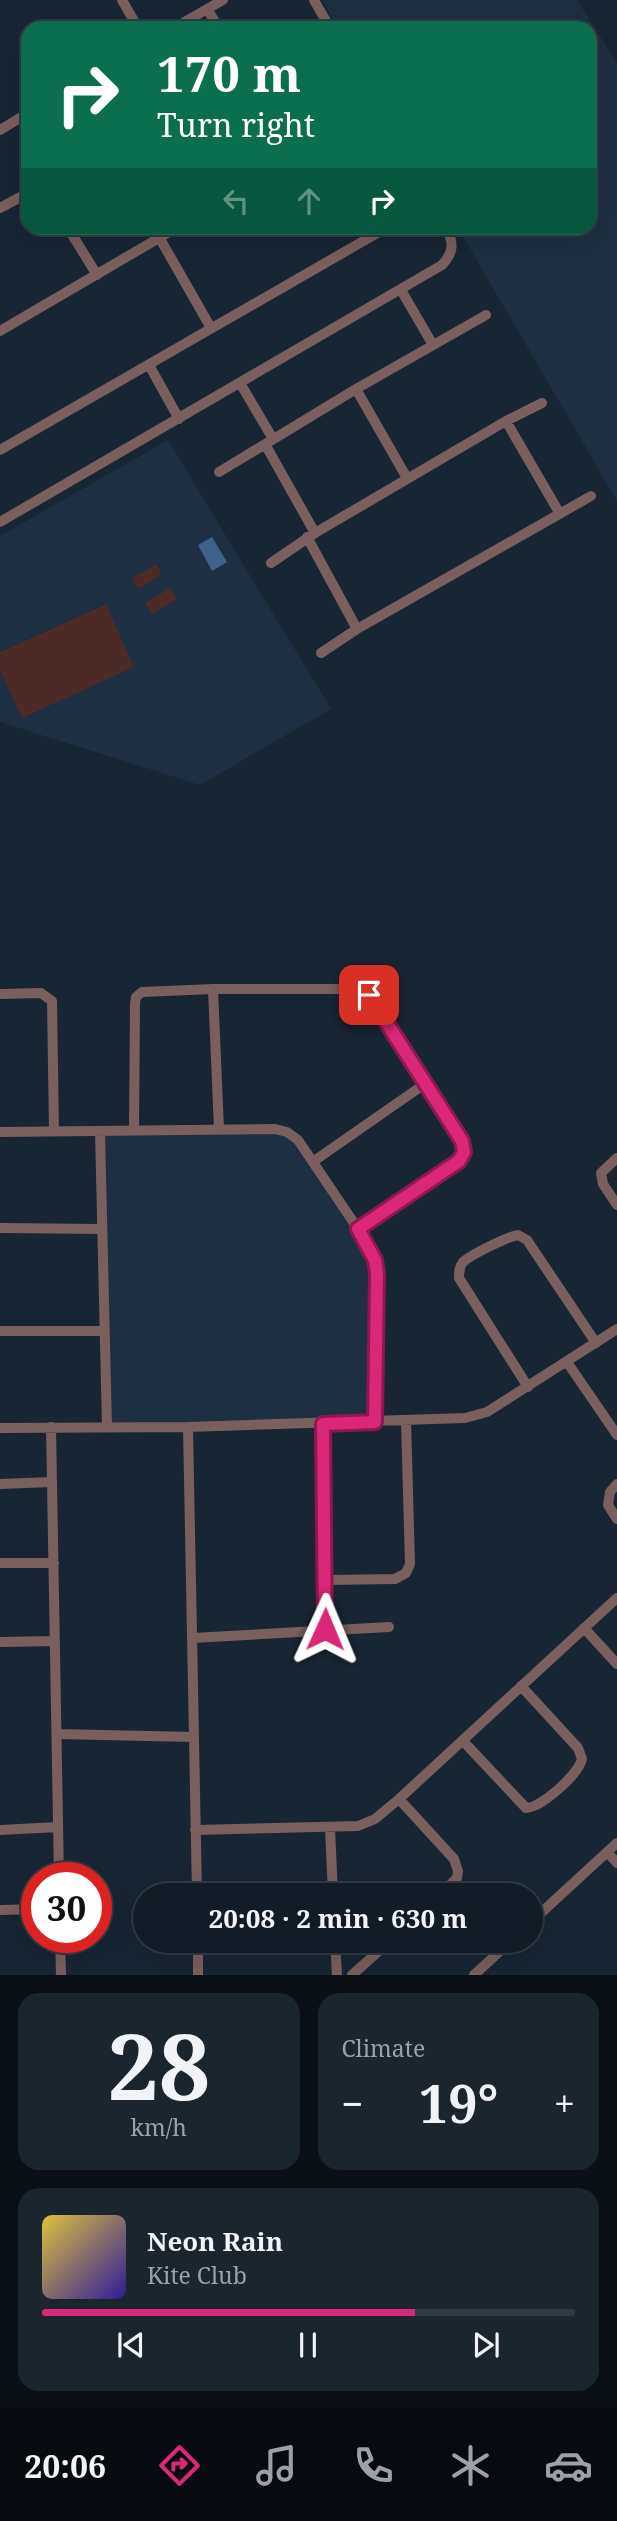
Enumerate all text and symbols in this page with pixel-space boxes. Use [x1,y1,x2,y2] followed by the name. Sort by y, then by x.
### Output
[157,40,301,106] text: 170 m
[42,49,133,140] icon: right
[157,103,315,146] text: Turn right
[217,182,255,220] icon: left
[290,182,328,220] icon: ahead
[363,182,401,220] icon: right
[339,965,399,1025] pin
[350,976,388,1014] icon: arrive
[288,1592,362,1666] position arrow
[21,1862,112,1953] speed limit sign: 30
[208,1900,468,1936] text: 20:08 · 2 min · 630 m
[107,2003,210,2127] text: 28
[342,2032,425,2064] text: Climate
[419,2067,498,2138] text: 19°
[342,2077,364,2129] text: −
[554,2077,575,2129] text: +
[131,2111,187,2143] text: km/h
[147,2223,283,2259] text: Neon Rain
[147,2259,247,2291] text: Kite Club
[112,2326,150,2364] icon: previous
[289,2326,327,2364] icon: pause
[467,2326,505,2364] icon: next
[155,2441,204,2490] icon: directions
[252,2441,301,2490] icon: music
[349,2441,398,2490] icon: phone
[446,2441,495,2490] icon: climate
[544,2441,593,2490] icon: car
[24,2444,106,2487] text: 20:06

